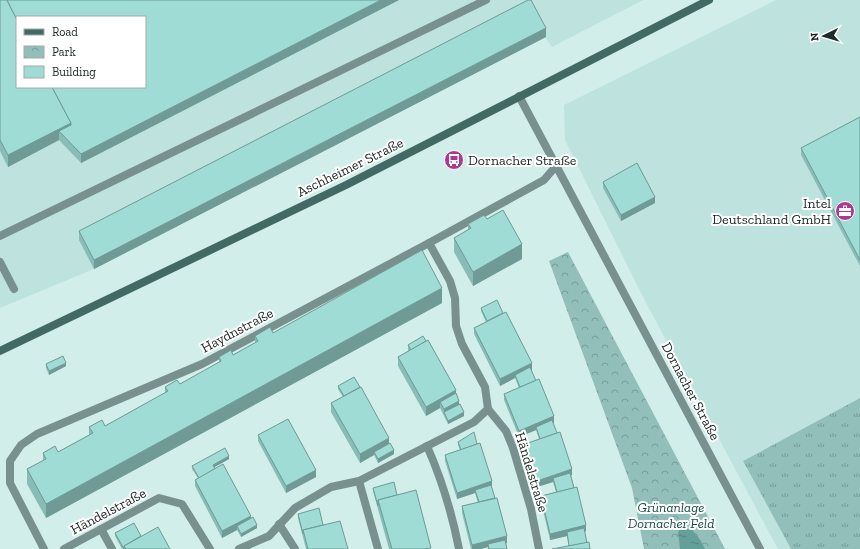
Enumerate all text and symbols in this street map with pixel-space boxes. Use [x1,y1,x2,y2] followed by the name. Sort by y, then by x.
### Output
[16,16,146,88] legend
[804,16,844,56] north arrow
[52,25,78,39] text: Road
[808,31,821,42] text: N
[52,45,77,59] text: Park
[52,65,96,79] text: Building
[294,134,407,201] street label: Aschheimer Straße
[443,149,465,171] bus stop icon: Dornacher Straße
[468,152,577,169] place label: Dornacher Straße
[712,195,831,228] place label: Intel Deutschland GmbH
[834,200,856,222] office icon: Intel Deutschland GmbH
[198,304,277,357] street label: Haydnstraße
[658,339,724,443] street label: Dornacher Straße
[511,430,552,515] street label: Händelstraße
[68,484,149,538] street label: Händelstraße
[628,499,714,532] park label: Grünanlage Dornacher Feld

